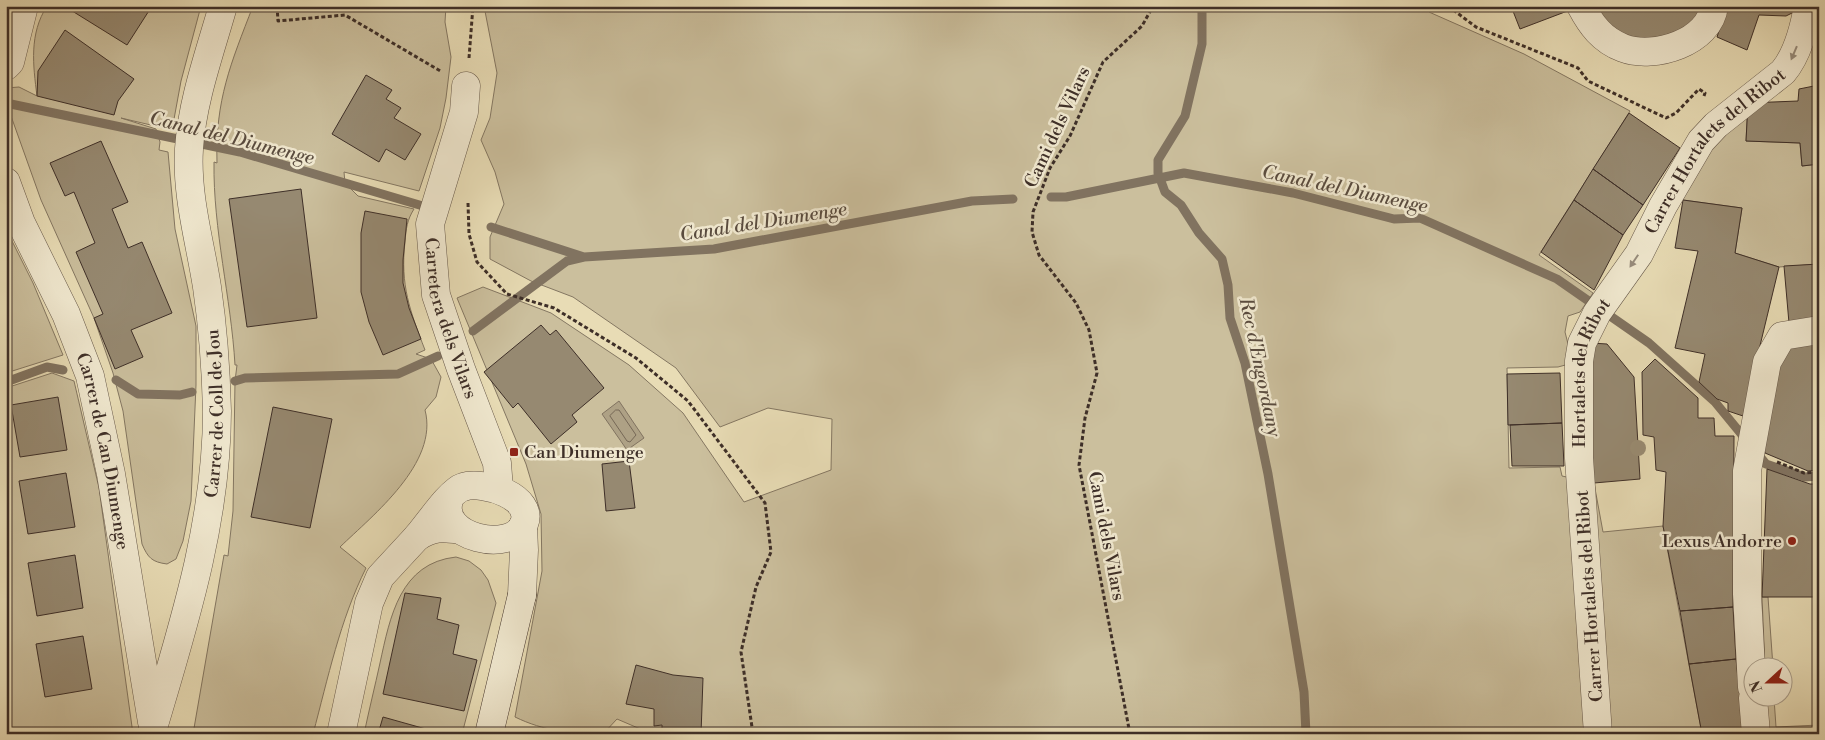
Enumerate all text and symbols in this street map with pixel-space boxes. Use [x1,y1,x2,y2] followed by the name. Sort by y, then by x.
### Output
[1790,46,1798,60] one-way arrow
[1019,63,1096,191] street label: Cami dels Vilars
[1640,63,1791,238] street label: Carrer Hortalets del Ribot
[147,106,317,170] water label: Canal del Diumenge
[1260,160,1430,218] water label: Canal del Diumenge
[678,197,849,247] water label: Canal del Diumenge
[419,237,482,402] street label: Carretera dels Vilars
[1629,254,1639,268] one-way arrow
[1568,293,1616,448] street label: Hortalets del Ribot
[1233,294,1287,440] water label: Rec d'Engordany
[200,327,229,499] street label: Carrer de Coll de Jou
[70,350,134,551] street label: Carrer de Can Diumenge
[524,441,644,464] place label: Can Diumenge
[508,446,520,458] marker: Can Diumenge
[1083,470,1130,603] street label: Cami dels Vilars
[1571,489,1608,703] street label: Carrer Hortalets del Ribot
[1662,530,1782,553] place label: Lexus Andorre
[1786,535,1798,547] marker: Lexus Andorre
[1742,658,1792,708] north arrow
[1746,678,1767,695] text: N

